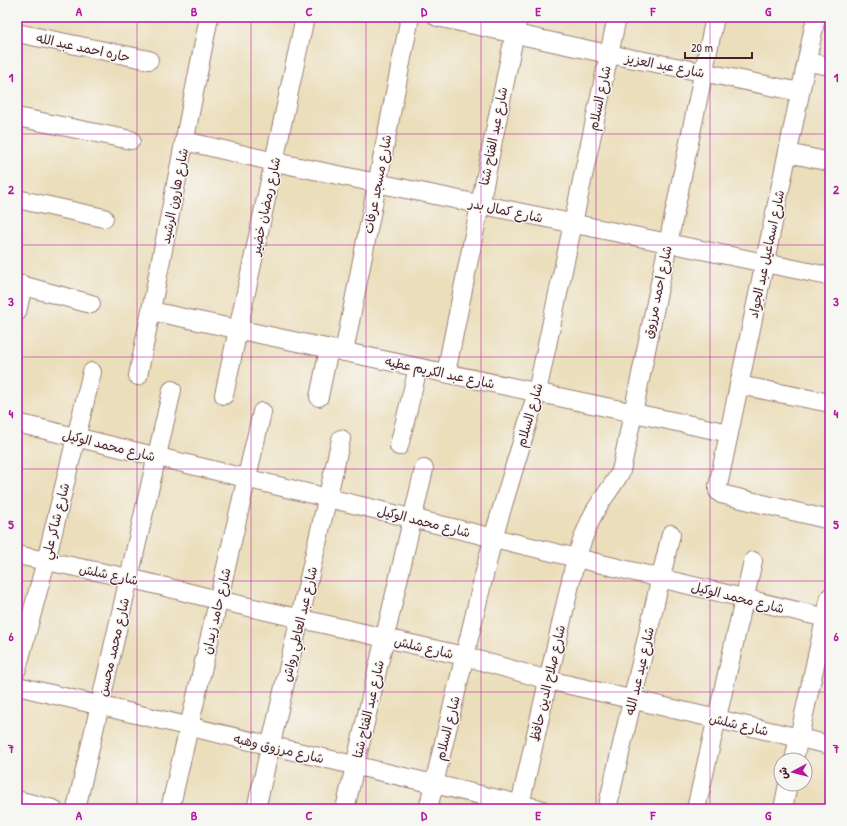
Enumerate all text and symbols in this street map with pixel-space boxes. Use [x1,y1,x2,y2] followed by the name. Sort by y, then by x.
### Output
[76,2,83,20] text: A
[191,2,198,20] text: B
[305,2,313,20] text: C
[421,2,428,20] text: D
[535,2,541,20] text: E
[650,2,657,20] text: F
[765,2,772,20] text: G
[35,28,132,66] street label: حاره احمد عبد الله
[685,34,752,60] scale bar
[691,39,713,56] text: 20 m
[622,48,706,83] street label: شارع عبد العزيز
[583,64,617,133] street label: شارع السلام
[9,68,14,86] text: 1
[834,68,839,86] text: 1
[475,85,512,187] street label: شارع عبد الفتاح شتا
[359,133,396,235] street label: شارع مسجد عرفات
[156,146,193,246] street label: شارع هارون الرشيد
[246,155,285,258] street label: شارع رمضان خضير
[8,180,15,198] text: 2
[833,180,840,198] text: 2
[744,188,789,320] street label: شارع اسماعيل عبد الجواد
[466,193,545,228] street label: شارع كمال بدر
[638,244,677,340] street label: شارع احمد مرزوق
[8,292,14,310] text: 3
[833,292,839,310] text: 3
[383,352,497,394] street label: شارع عبد الكريم عطيه
[511,381,549,450] street label: شارع السلام
[9,404,14,422] text: 4
[834,404,839,422] text: 4
[60,425,157,466] street label: شارع محمد الوكيل
[37,481,76,562] street label: شارع شاكر علي
[375,501,472,542] street label: شارع محمد الوكيل
[8,515,14,533] text: 5
[833,515,839,533] text: 5
[77,559,140,590] street label: شارع شلش
[277,564,324,684] street label: شارع عبد العاطي رواش
[197,566,236,656] street label: شارع حامد زيدان
[689,577,786,618] street label: شارع محمد الوكيل
[93,596,134,698] street label: شارع محمد محسن
[525,623,570,743] street label: شارع صلاح الدين حافظ
[620,625,659,717] street label: شارع عيد عبد الله
[8,627,14,645] text: 6
[833,627,839,645] text: 6
[392,631,455,664] street label: شارع شلش
[348,658,389,760] street label: شارع عبد الفتاح شتا
[430,694,466,763] street label: شارع السلام
[707,708,770,741] street label: شارع شلش
[232,729,326,768] street label: شارع مرزوق وهبه
[7,739,15,757] text: 7
[832,739,840,757] text: 7
[773,752,813,792] north arrow
[775,766,791,780] text: ش
[76,806,83,824] text: A
[191,806,198,824] text: B
[305,806,313,824] text: C
[421,806,428,824] text: D
[535,806,541,824] text: E
[650,806,657,824] text: F
[765,806,772,824] text: G

